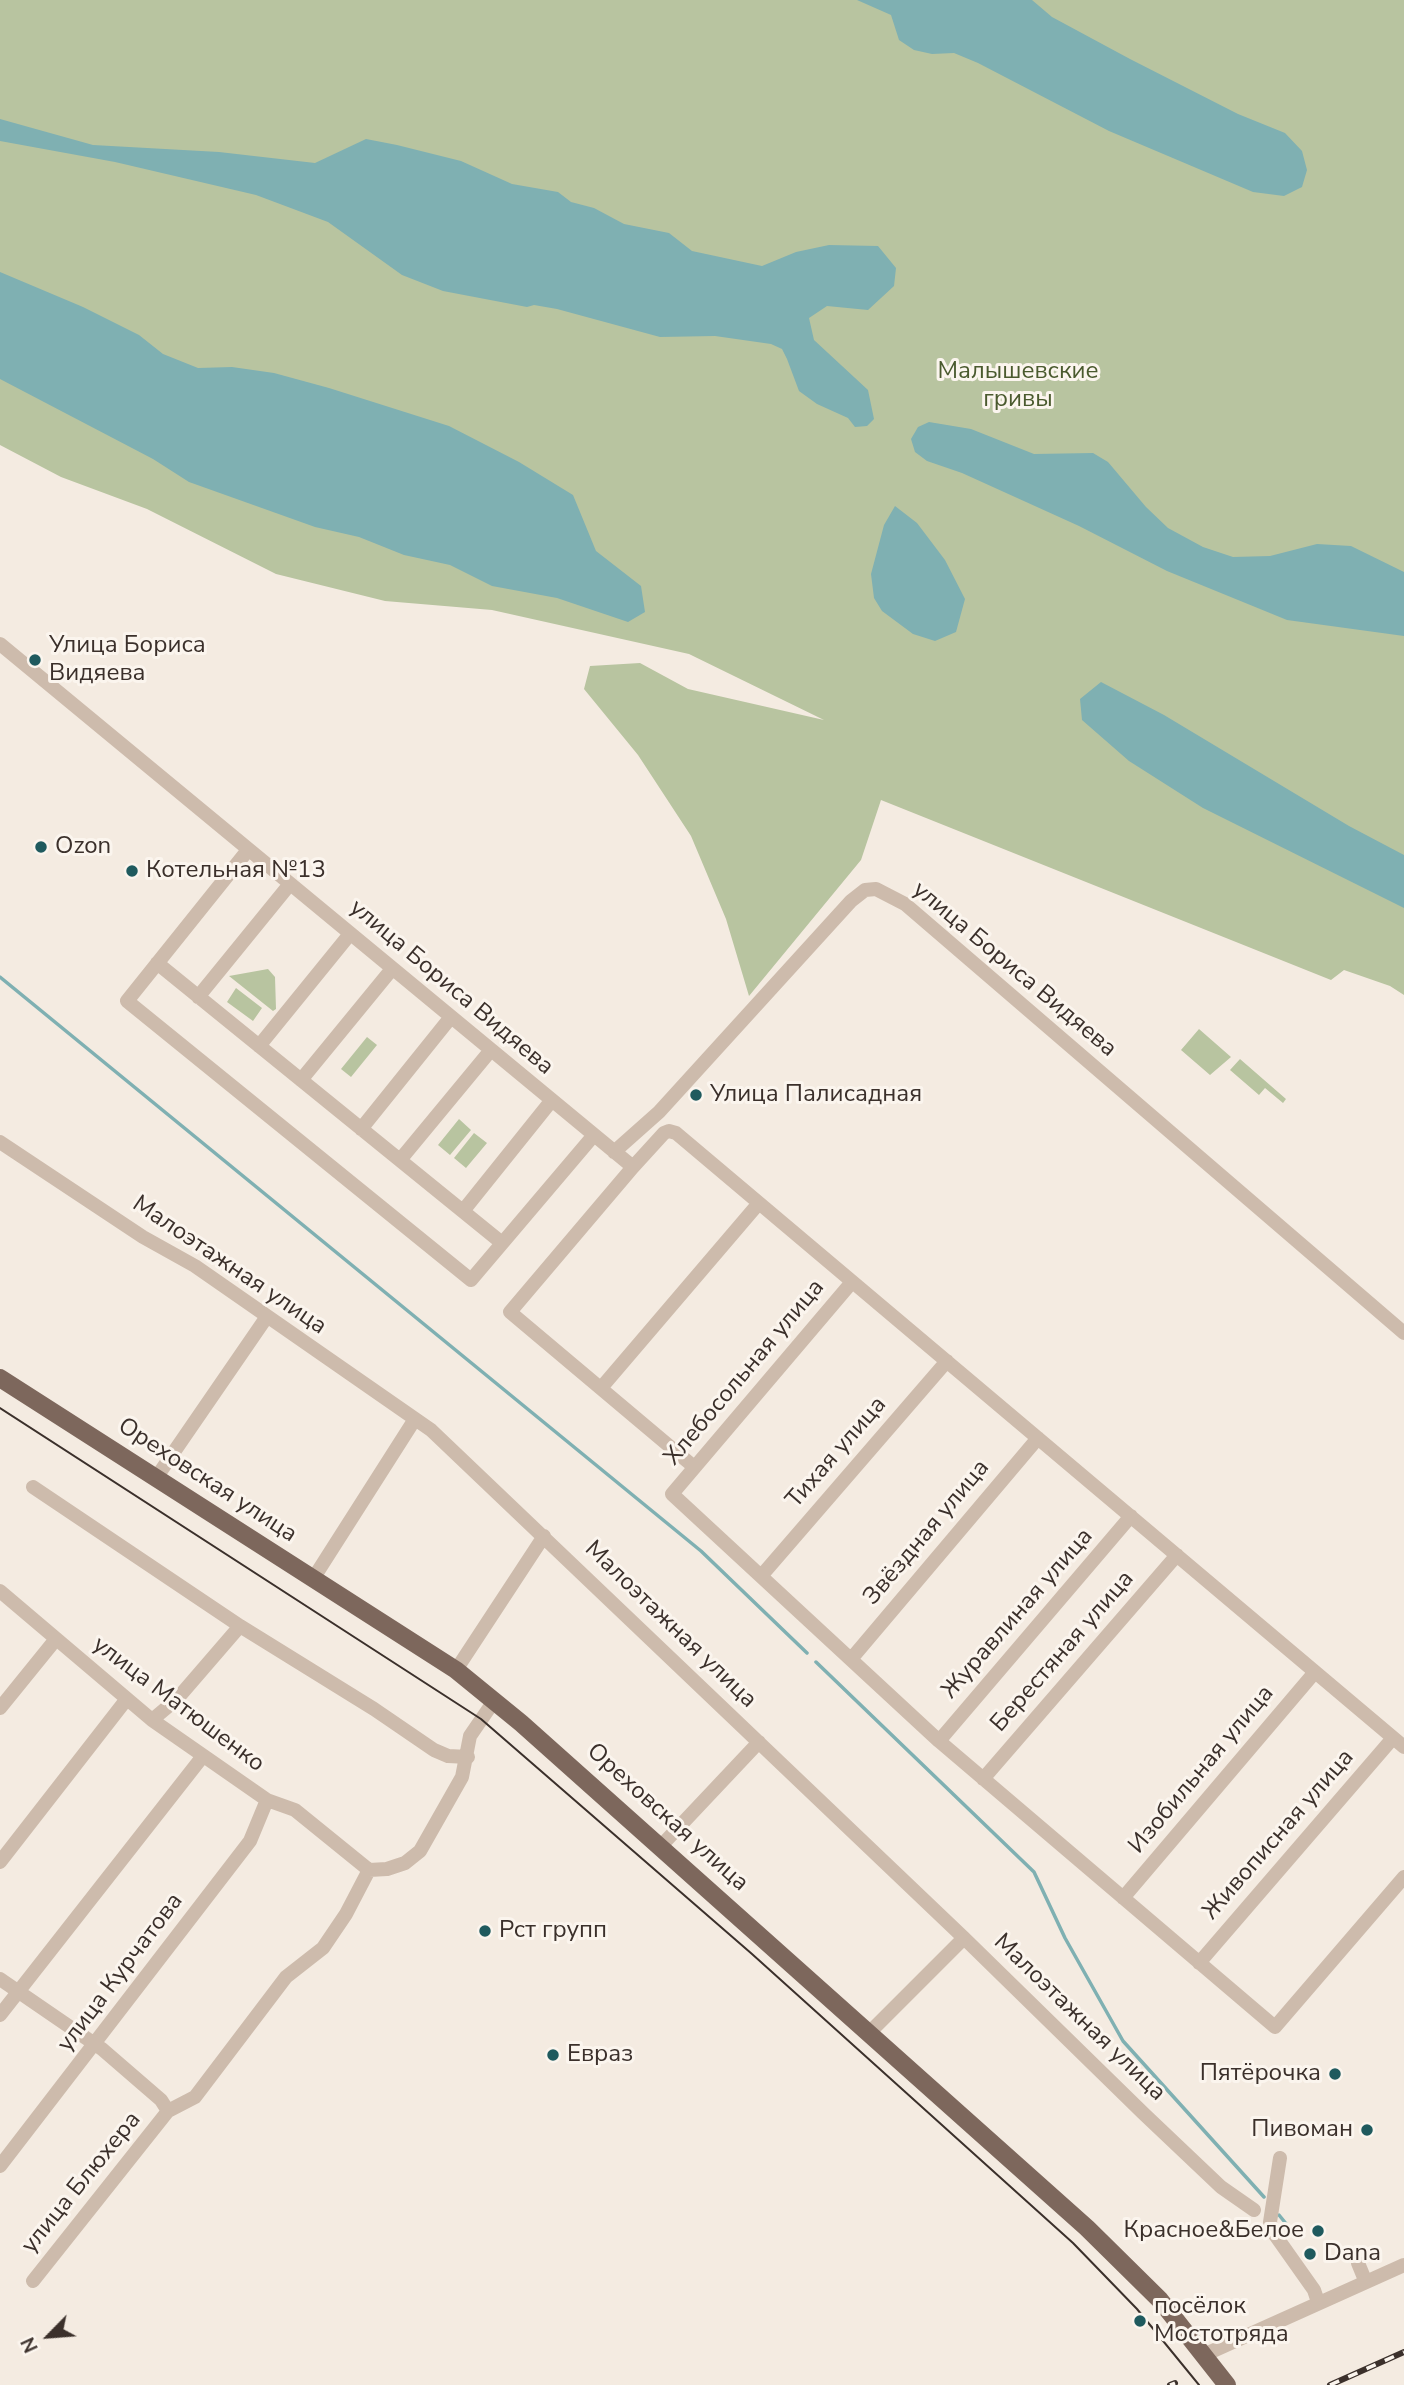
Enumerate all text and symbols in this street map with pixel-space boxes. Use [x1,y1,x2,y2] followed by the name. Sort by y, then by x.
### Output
[937,358,1099,414] park label: Малышевские гривы
[49,632,206,688] place label: Улица Бориса Видяева
[27,652,43,668] marker: Улица Бориса Видяева
[55,833,111,861] place label: Ozon
[33,839,49,855] marker: Ozon
[146,857,326,885] place label: Котельная №13
[124,863,140,879] marker: Котельная №13
[906,876,1122,1064] street label: улица Бориса Видяева
[343,894,559,1082] street label: улица Бориса Видяева
[710,1081,922,1109] place label: Улица Палисадная
[688,1087,704,1103] marker: Улица Палисадная
[126,1190,332,1342] street label: Малоэтажная улица
[659,1274,831,1472] street label: Хлебосольная улица
[781,1391,893,1515] street label: Тихая улица
[112,1412,302,1550] street label: Ореховская улица
[858,1454,996,1612] street label: Звёздная улица
[936,1523,1100,1705] street label: Журавлиная улица
[578,1535,762,1715] street label: Малоэтажная улица
[985,1566,1141,1738] street label: Берестяная улица
[86,1631,270,1779] street label: улица Матюшенко
[1123,1680,1281,1860] street label: Изобильная улица
[580,1738,754,1898] street label: Ореховская улица
[1197,1744,1361,1926] street label: Живописная улица
[52,1888,190,2058] street label: улица Курчатова
[499,1917,607,1945] place label: Рст групп
[477,1923,493,1939] marker: Рст групп
[987,1928,1171,2108] street label: Малоэтажная улица
[567,2041,633,2069] place label: Евраз
[545,2047,561,2063] marker: Евраз
[1200,2060,1321,2088] place label: Пятёрочка
[1327,2066,1343,2082] marker: Пятёрочка
[16,2106,148,2260] street label: улица Блюхера
[1251,2116,1353,2144] place label: Пивоман
[1359,2122,1375,2138] marker: Пивоман
[1124,2217,1304,2245] place label: Красное&Белое
[1310,2223,1326,2239] marker: Красное&Белое
[1324,2240,1381,2268] place label: Dana
[1302,2246,1318,2262] marker: Dana
[1154,2293,1289,2349] place label: посёлок Мостотряда
[14,2301,84,2371] north arrow
[1132,2313,1148,2329] marker: посёлок Мостотряда
[15,2333,45,2357] text: N

